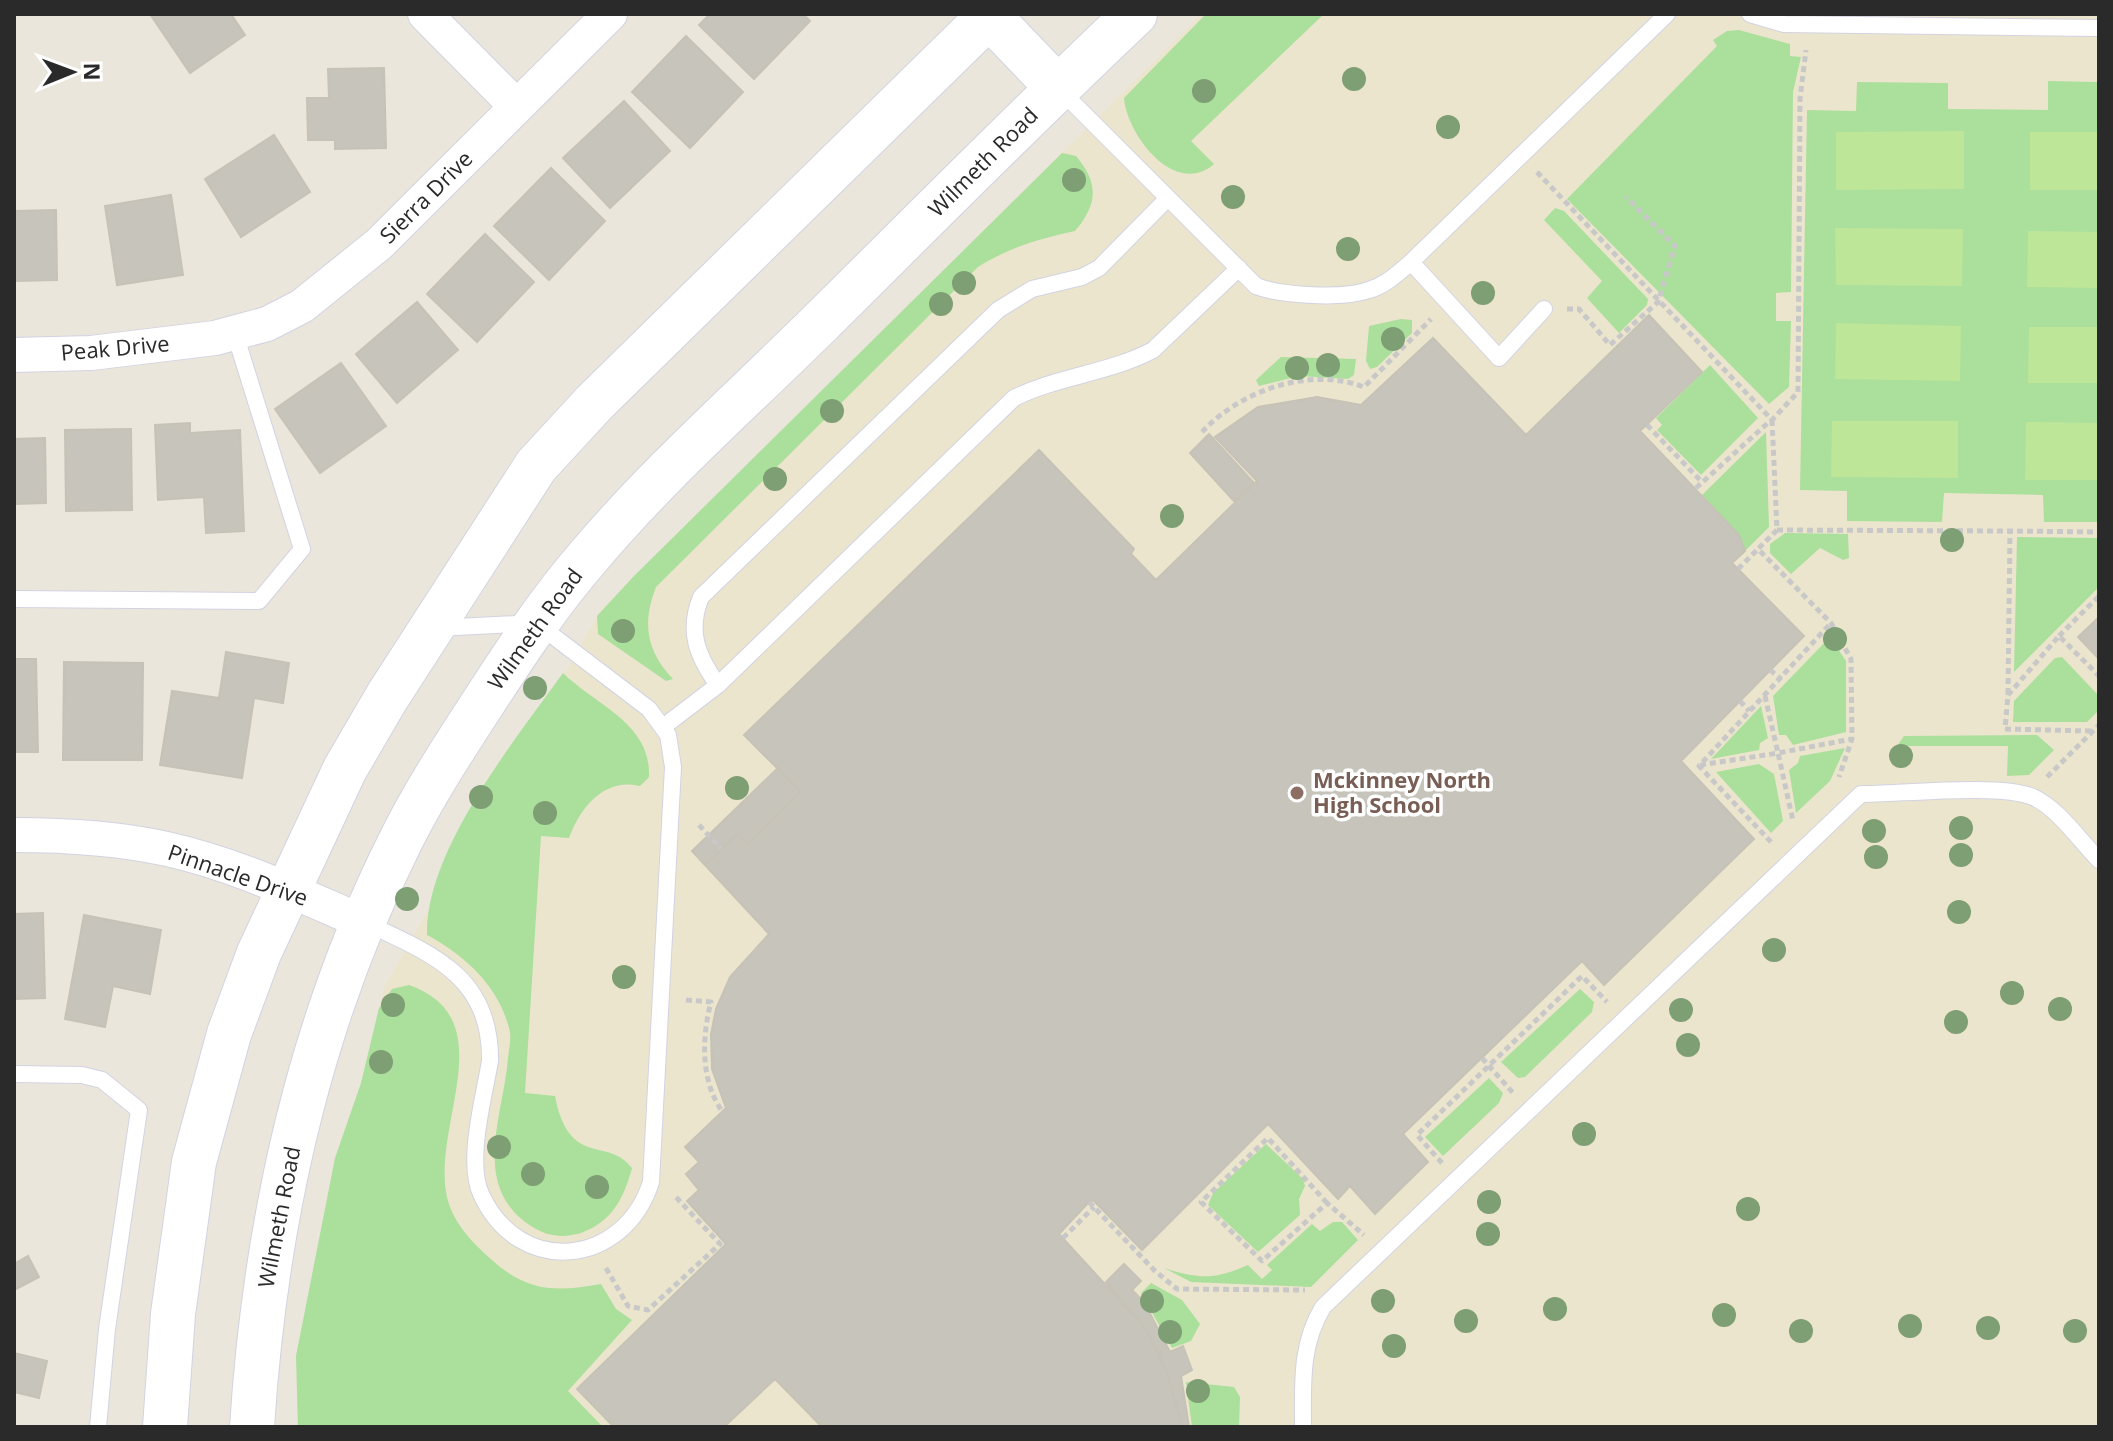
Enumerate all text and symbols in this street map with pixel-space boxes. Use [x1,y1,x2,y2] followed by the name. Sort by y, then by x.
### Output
[32,32,112,112] north arrow
[78,62,108,81] text: N
[921,100,1044,223] street label: Wilmeth Road
[372,143,478,249] street label: Sierra Drive
[59,327,170,367] street label: Peak Drive
[480,561,589,695] street label: Wilmeth Road
[1313,764,1491,819] place label: Mckinney North High School
[1288,784,1306,802] marker: Mckinney North High School
[164,836,312,912] street label: Pinnacle Drive
[250,1143,306,1290] street label: Wilmeth Road

